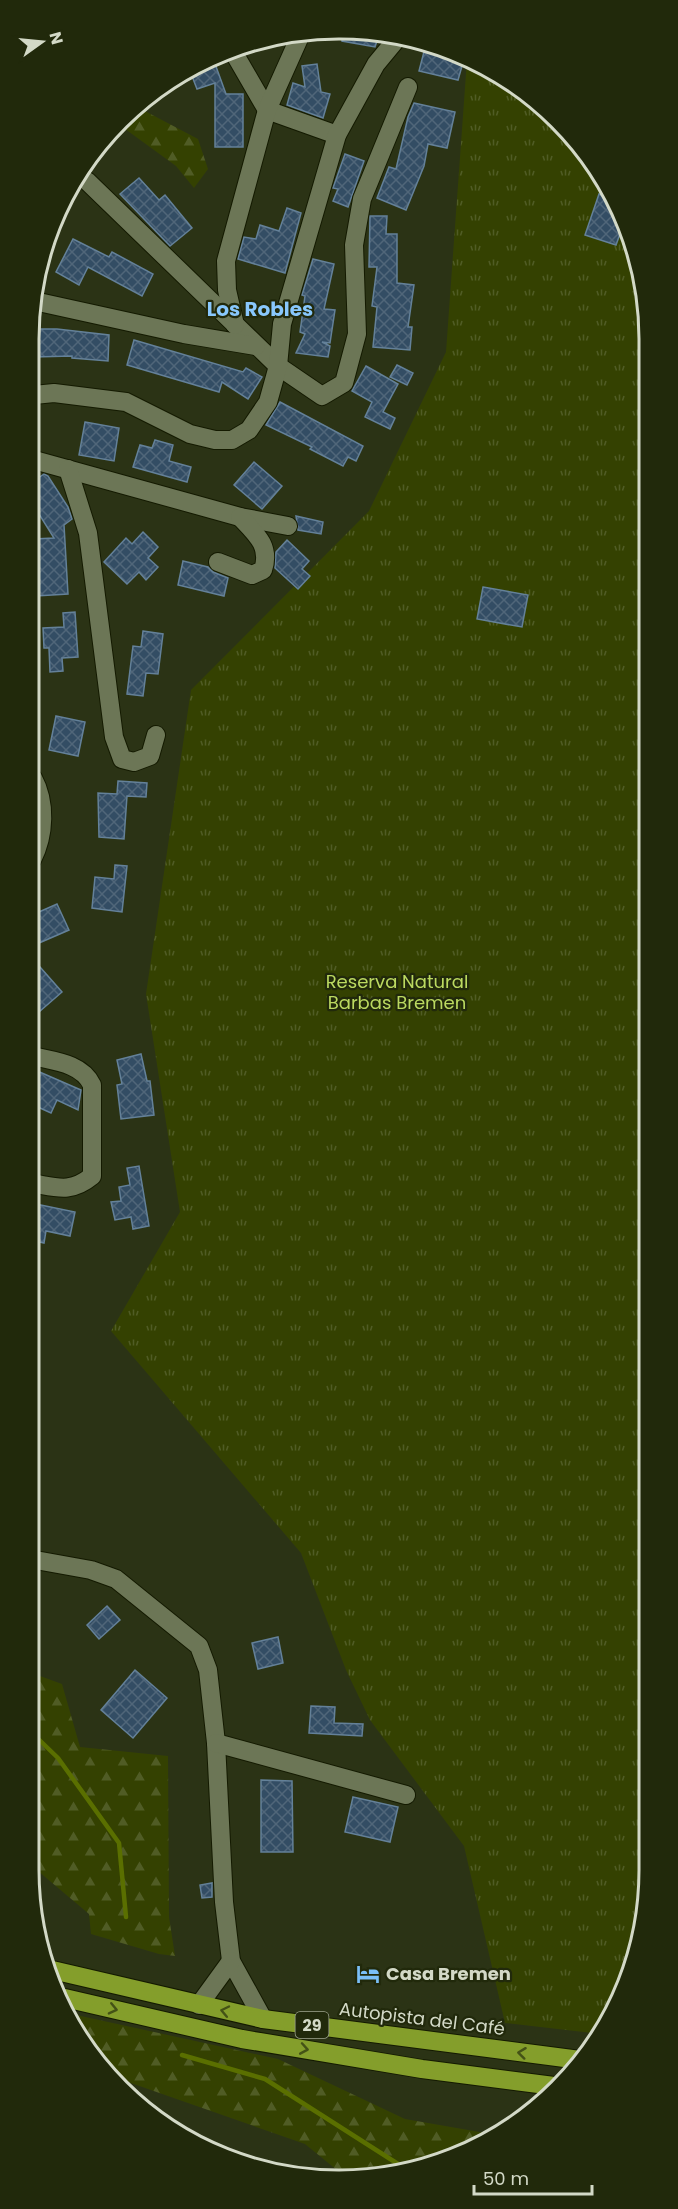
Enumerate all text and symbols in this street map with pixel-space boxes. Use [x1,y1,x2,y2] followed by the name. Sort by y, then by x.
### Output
[12,12,72,72] north arrow
[43,29,69,47] text: N
[207,295,313,323] district label: Los Robles
[326,969,468,1015] park label: Reserva Natural Barbas Bremen
[355,1961,381,1987] hotel icon: Casa Bremen
[386,1961,511,1986] place label: Casa Bremen
[338,1996,506,2041] street label: Autopista del Café
[108,2002,118,2015] one-way arrow
[220,2005,230,2018] one-way arrow
[296,2012,328,2038] road number: 29
[299,2043,309,2055] one-way arrow
[517,2047,526,2059] one-way arrow
[474,2158,592,2196] scale bar
[483,2166,529,2191] text: 50 m

